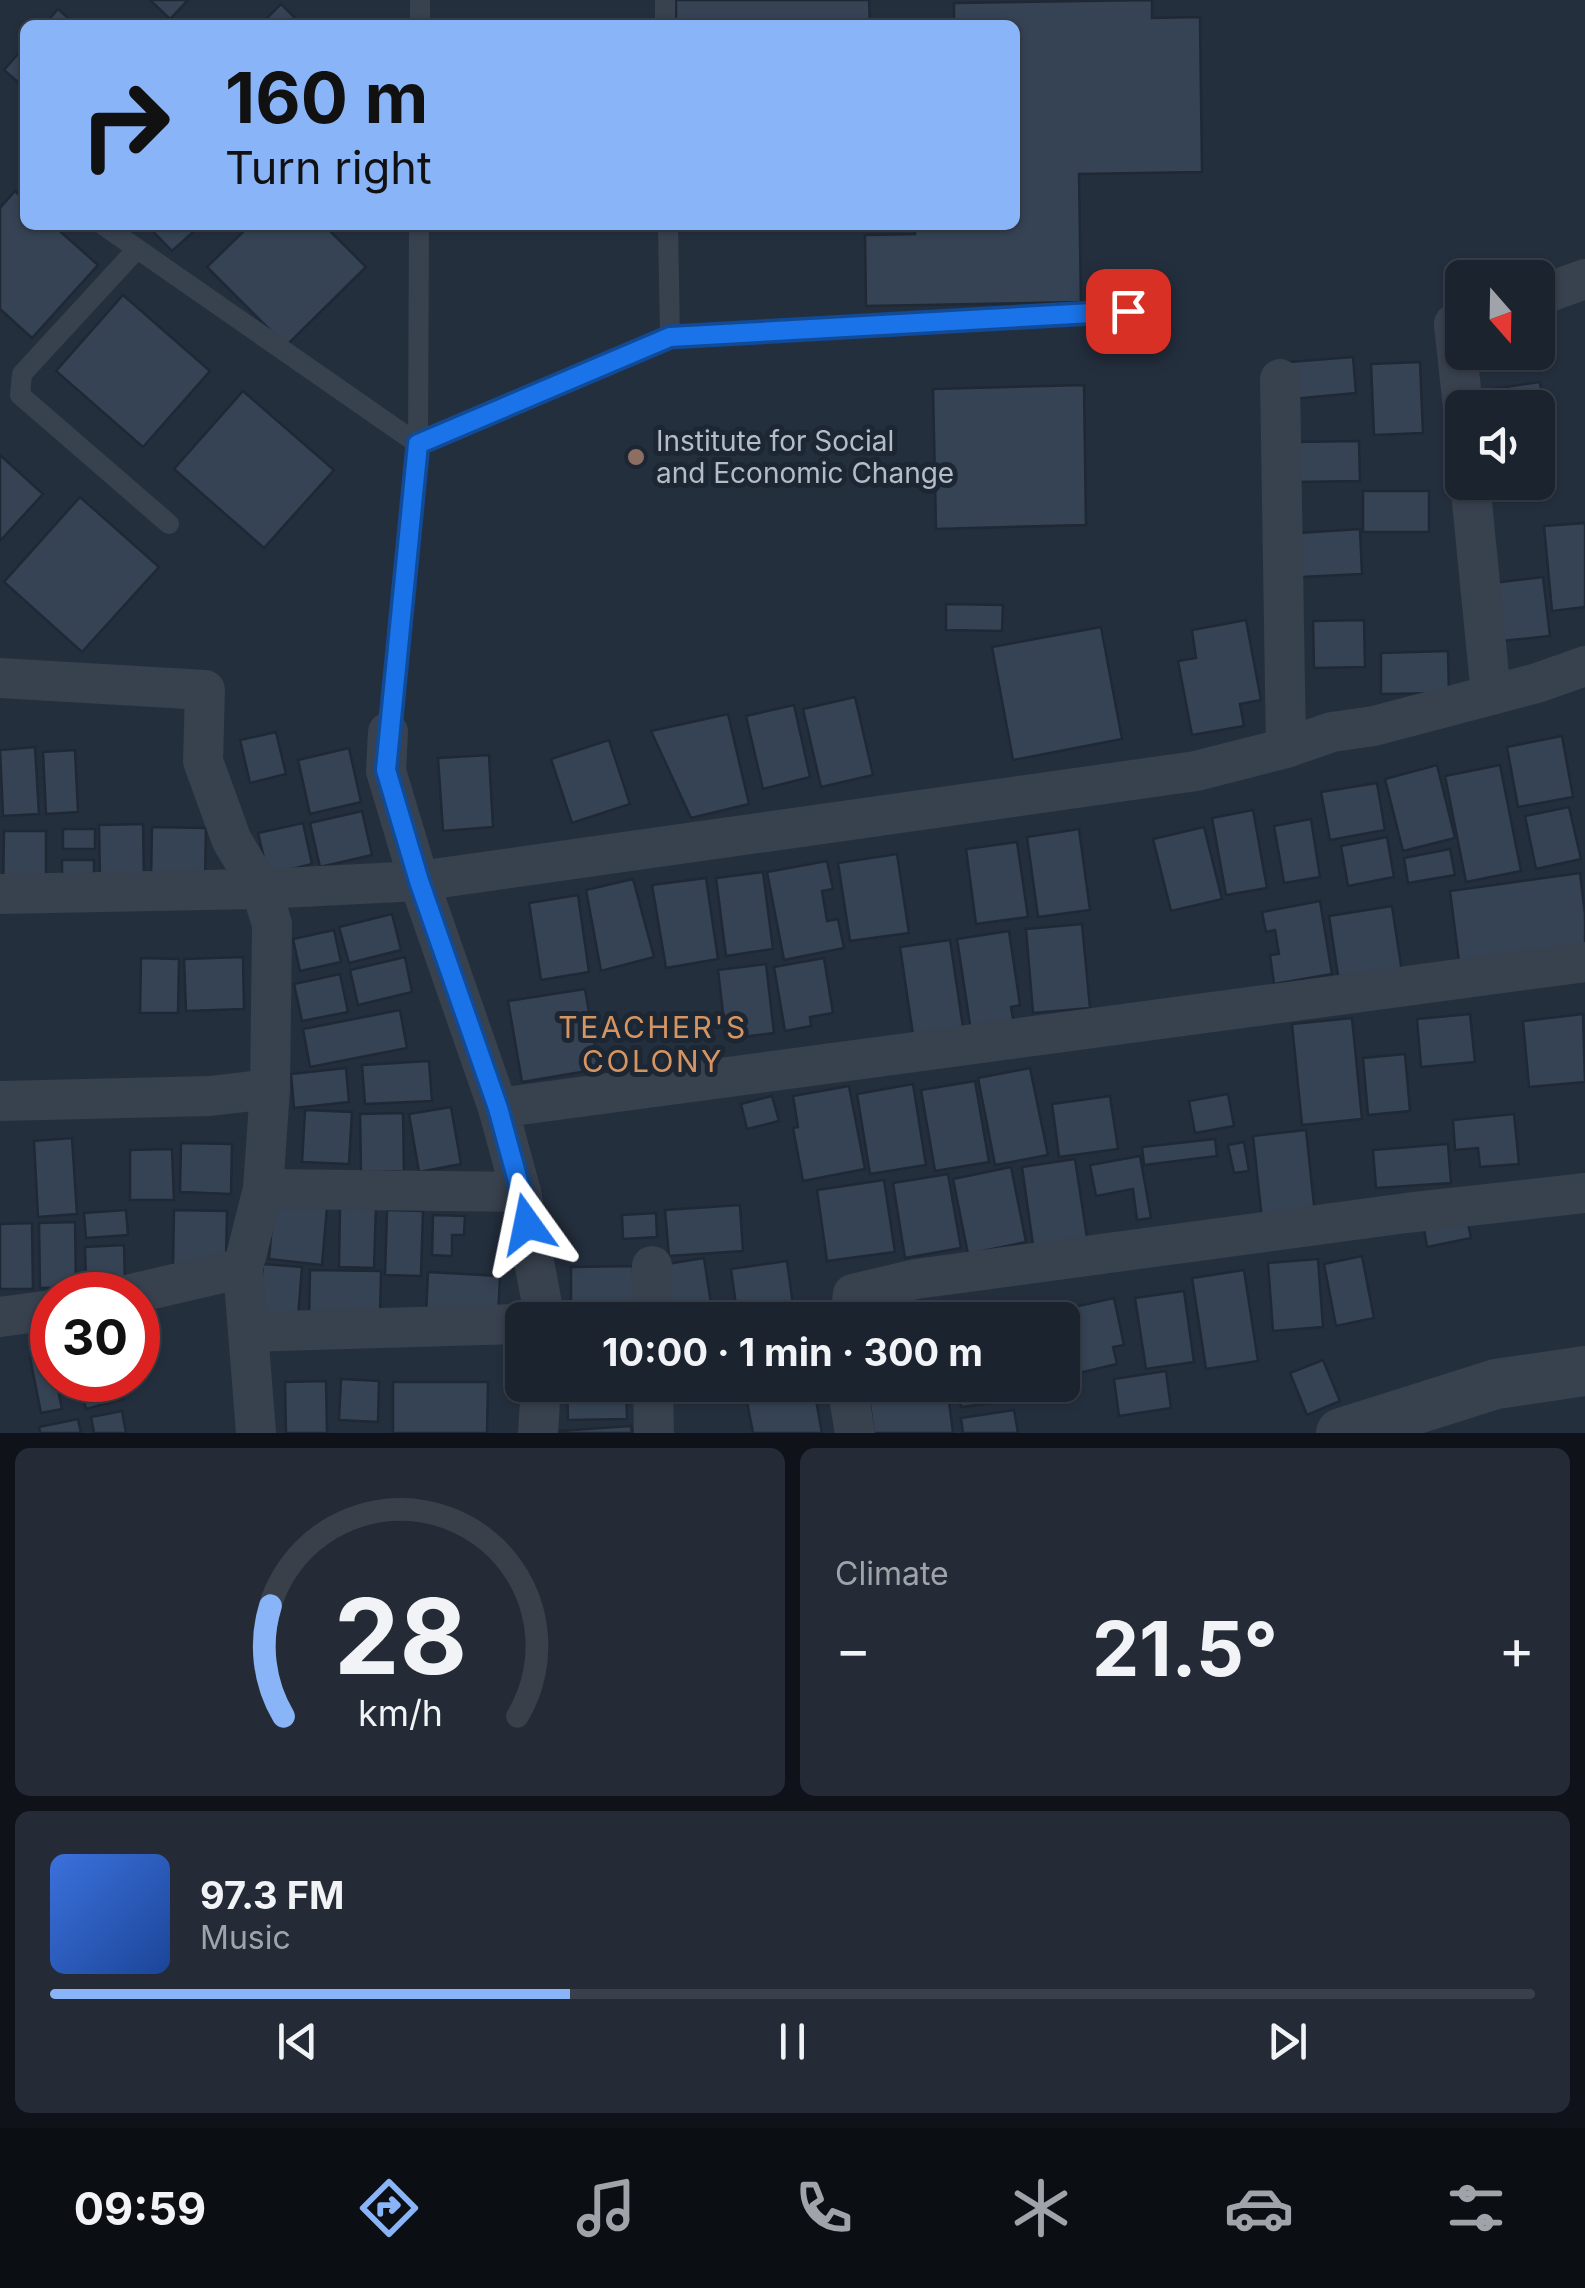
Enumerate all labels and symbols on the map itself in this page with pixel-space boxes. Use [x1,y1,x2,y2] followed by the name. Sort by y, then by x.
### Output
[1445,260,1555,370] north arrow
[1086,269,1171,354] pin
[656,424,954,490] place label: Institute for Social and Economic Change
[625,446,647,468] marker: Institute for Social and Economic Change
[558,1009,748,1079] district label: TEACHER'S COLONY
[475,1172,579,1276] position arrow
[30,1272,160,1402] speed limit sign: 30

